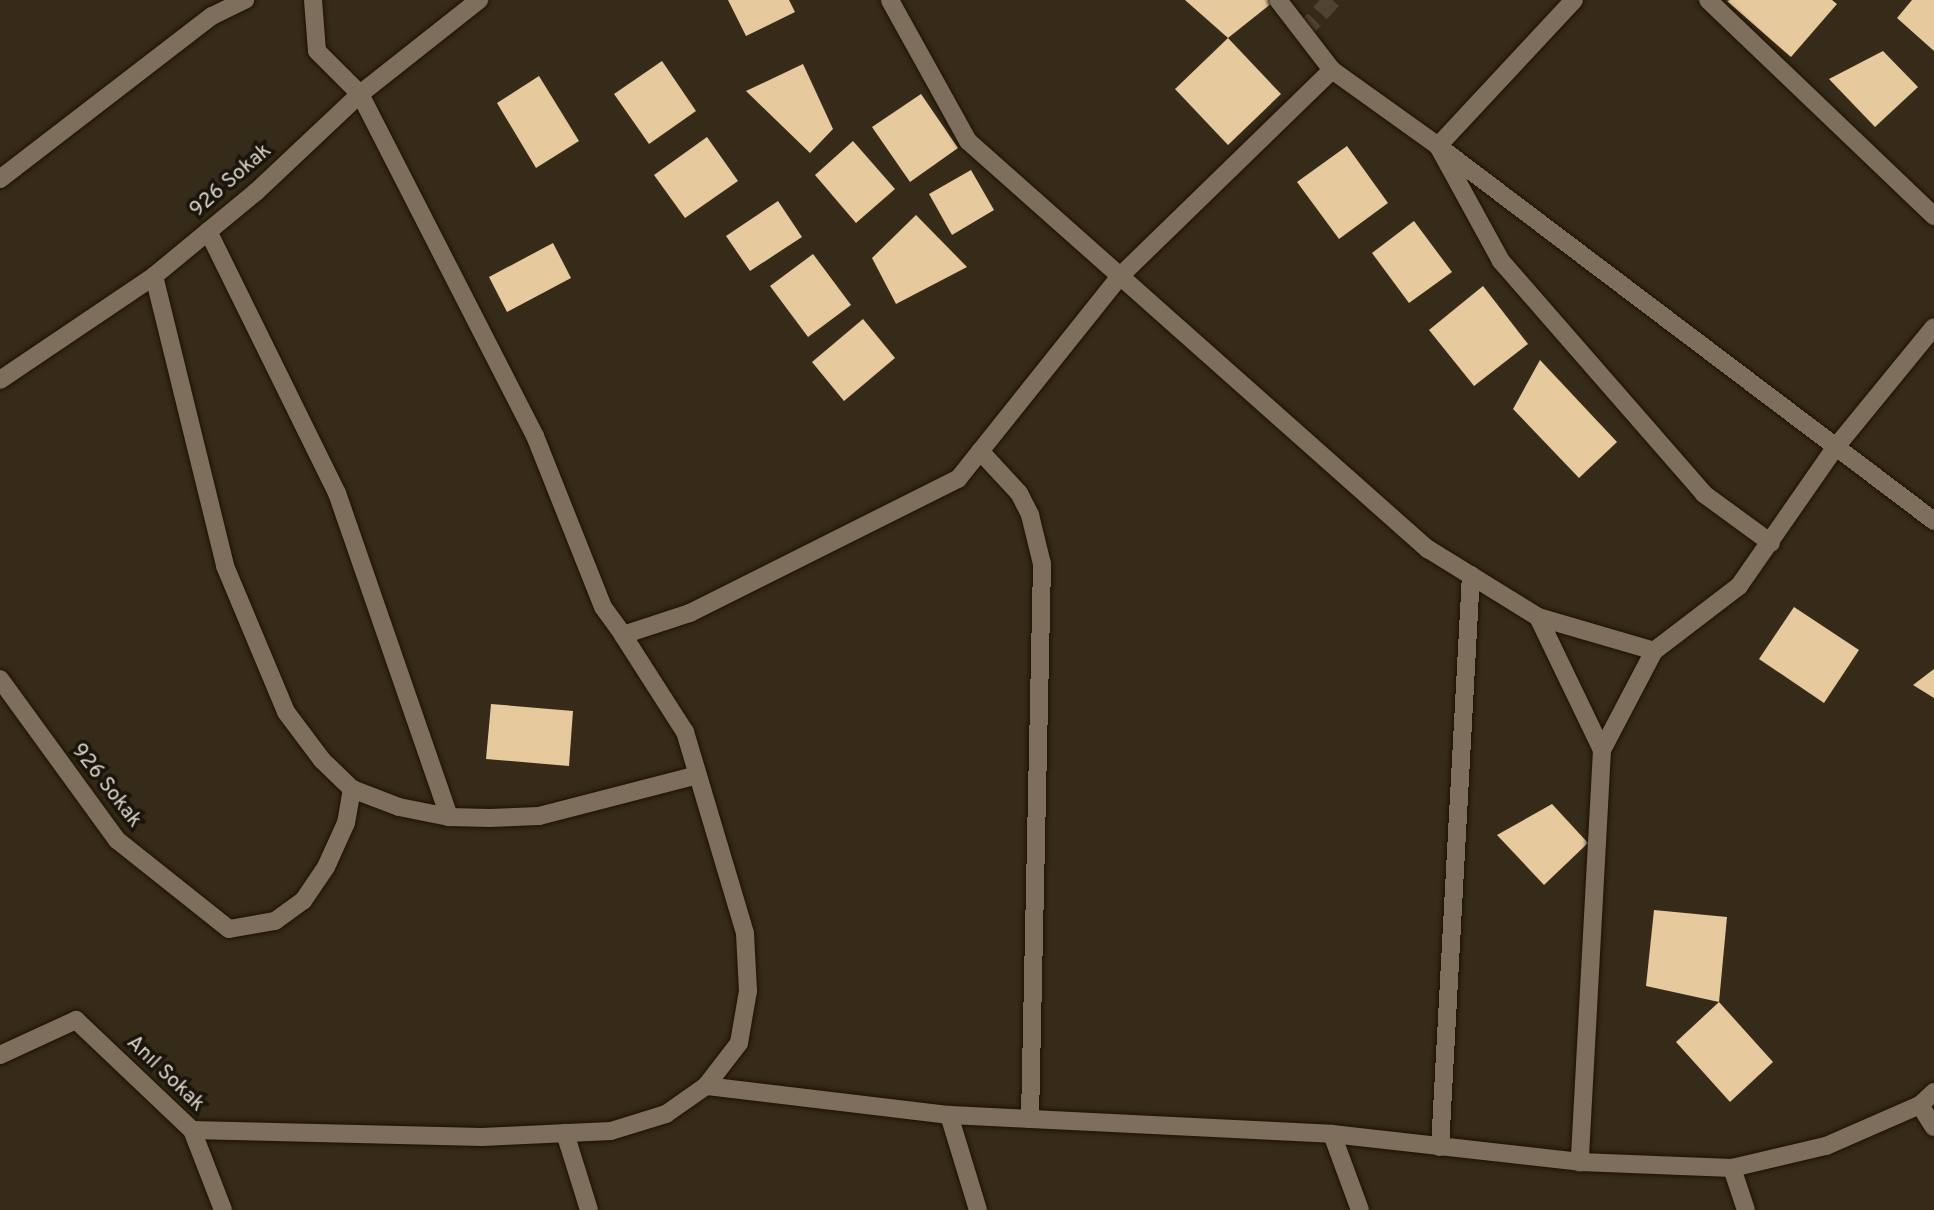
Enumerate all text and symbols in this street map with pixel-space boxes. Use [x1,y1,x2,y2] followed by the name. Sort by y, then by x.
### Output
[185,139,277,223] street label: 926 Sokak
[65,739,147,833] street label: 926 Sokak
[121,1031,209,1117] street label: Anıl Sokak

